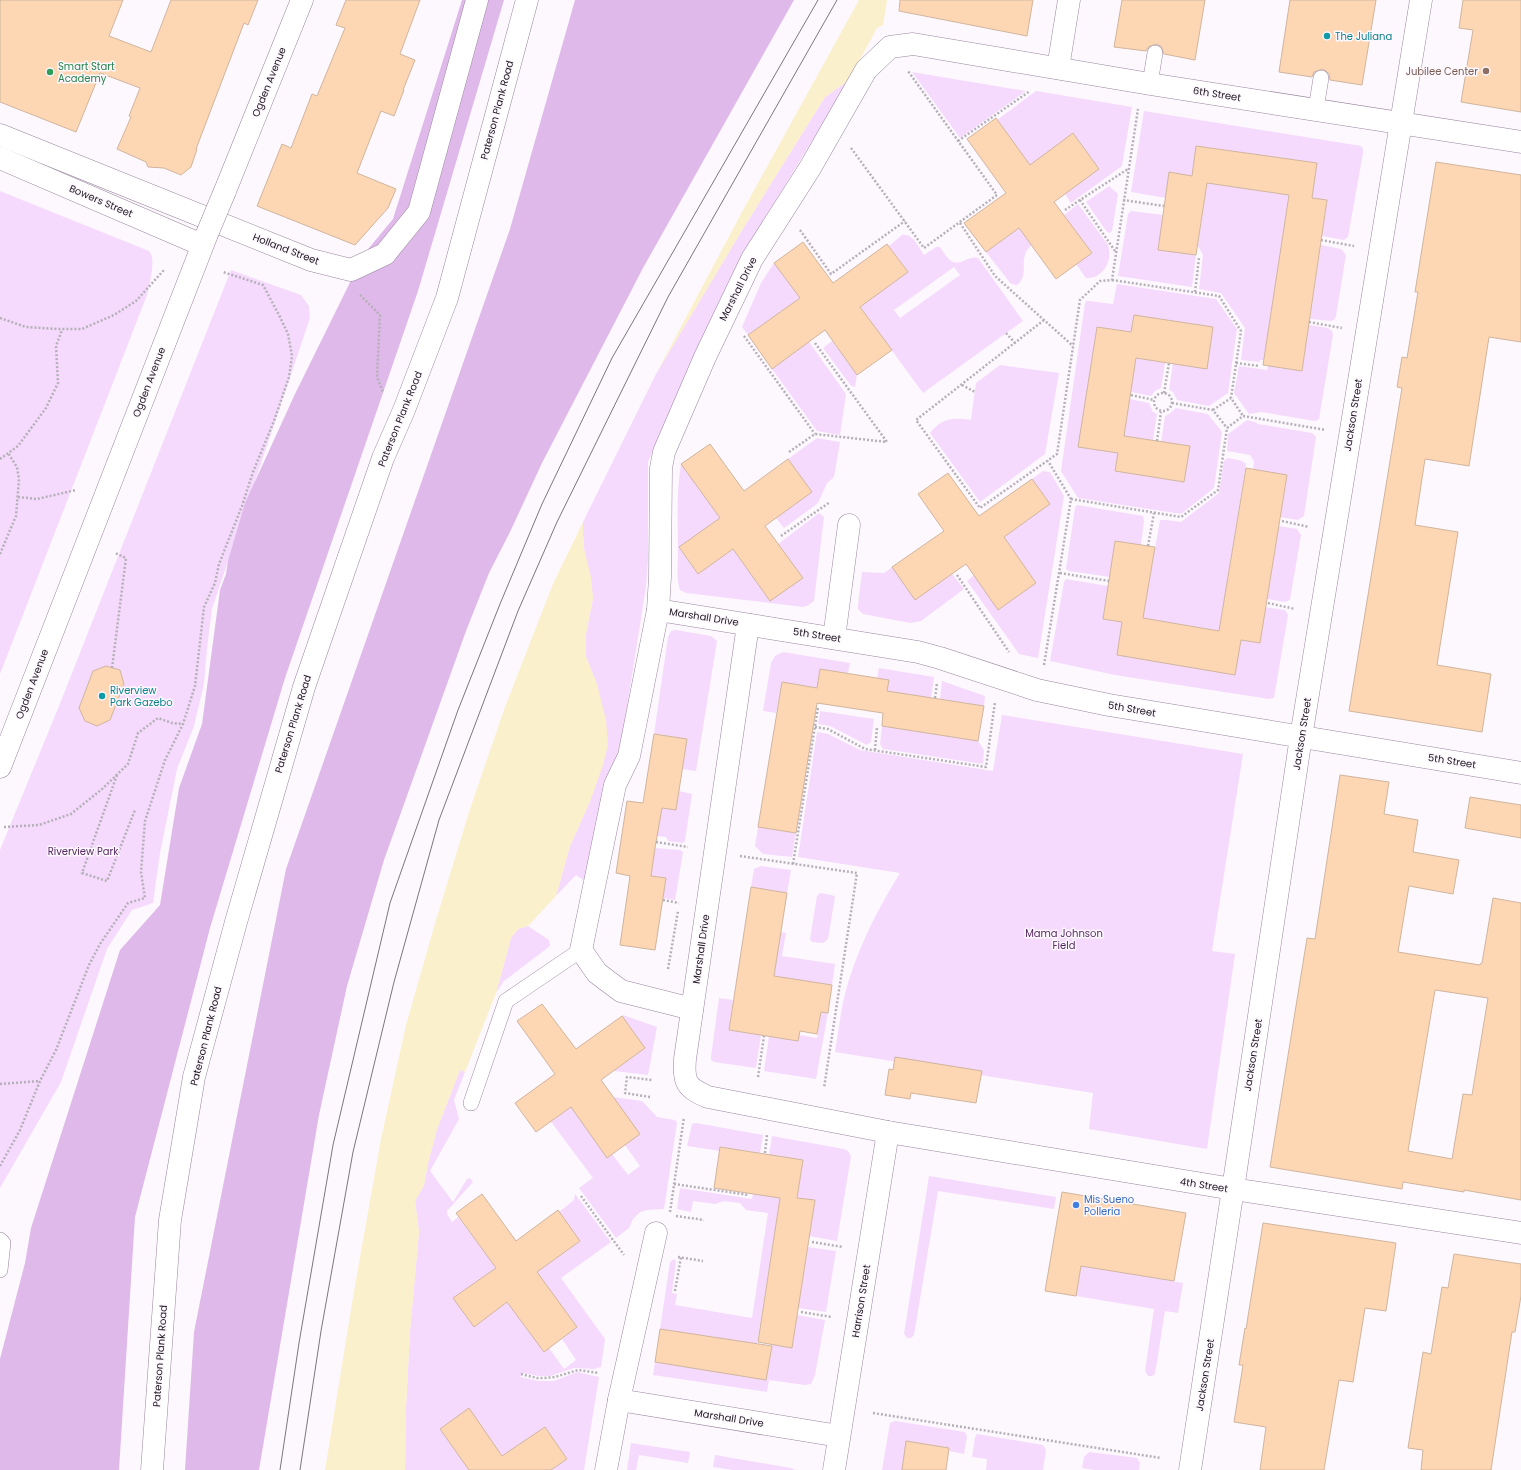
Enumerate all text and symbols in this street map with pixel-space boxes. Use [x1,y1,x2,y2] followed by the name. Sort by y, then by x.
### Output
[1335,29,1392,44] place label: The Juliana
[1322,31,1332,41] marker: The Juliana
[248,45,290,119] street label: Ogden Avenue
[58,59,115,86] place label: Smart Start Academy
[477,59,517,161] street label: Paterson Plank Road
[1406,64,1478,79] place label: Jubilee Center
[1481,66,1491,76] marker: Jubilee Center
[45,67,55,77] marker: Smart Start Academy
[1192,83,1242,105] street label: 6th Street
[67,181,135,221] street label: Bowers Street
[251,229,322,269] street label: Holland Street
[715,254,761,324] street label: Marshall Drive
[129,345,169,419] street label: Ogden Avenue
[374,369,426,469] street label: Paterson Plank Road
[1340,377,1366,452] street label: Jackson Street
[668,604,740,630] street label: Marshall Drive
[792,624,842,646] street label: 5th Street
[12,647,52,721] street label: Ogden Avenue
[271,673,315,775] street label: Paterson Plank Road
[110,683,173,710] place label: Riverview Park Gazebo
[97,691,107,701] marker: Riverview Park Gazebo
[1289,696,1315,771] street label: Jackson Street
[1107,697,1157,721] street label: 5th Street
[1427,750,1477,772] street label: 5th Street
[48,844,119,859] park label: Riverview Park
[689,913,713,985] street label: Marshall Drive
[1025,926,1103,953] park label: Mama Johnson Field
[186,985,226,1087] street label: Paterson Plank Road
[1240,1017,1266,1092] street label: Jackson Street
[1179,1174,1229,1196] street label: 4th Street
[1084,1192,1134,1219] place label: Mis Sueno Polleria
[1071,1200,1081,1210] marker: Mis Sueno Polleria
[848,1263,874,1339] street label: Harrison Street
[149,1305,171,1407] street label: Paterson Plank Road
[1192,1337,1218,1412] street label: Jackson Street
[693,1405,765,1431] street label: Marshall Drive

